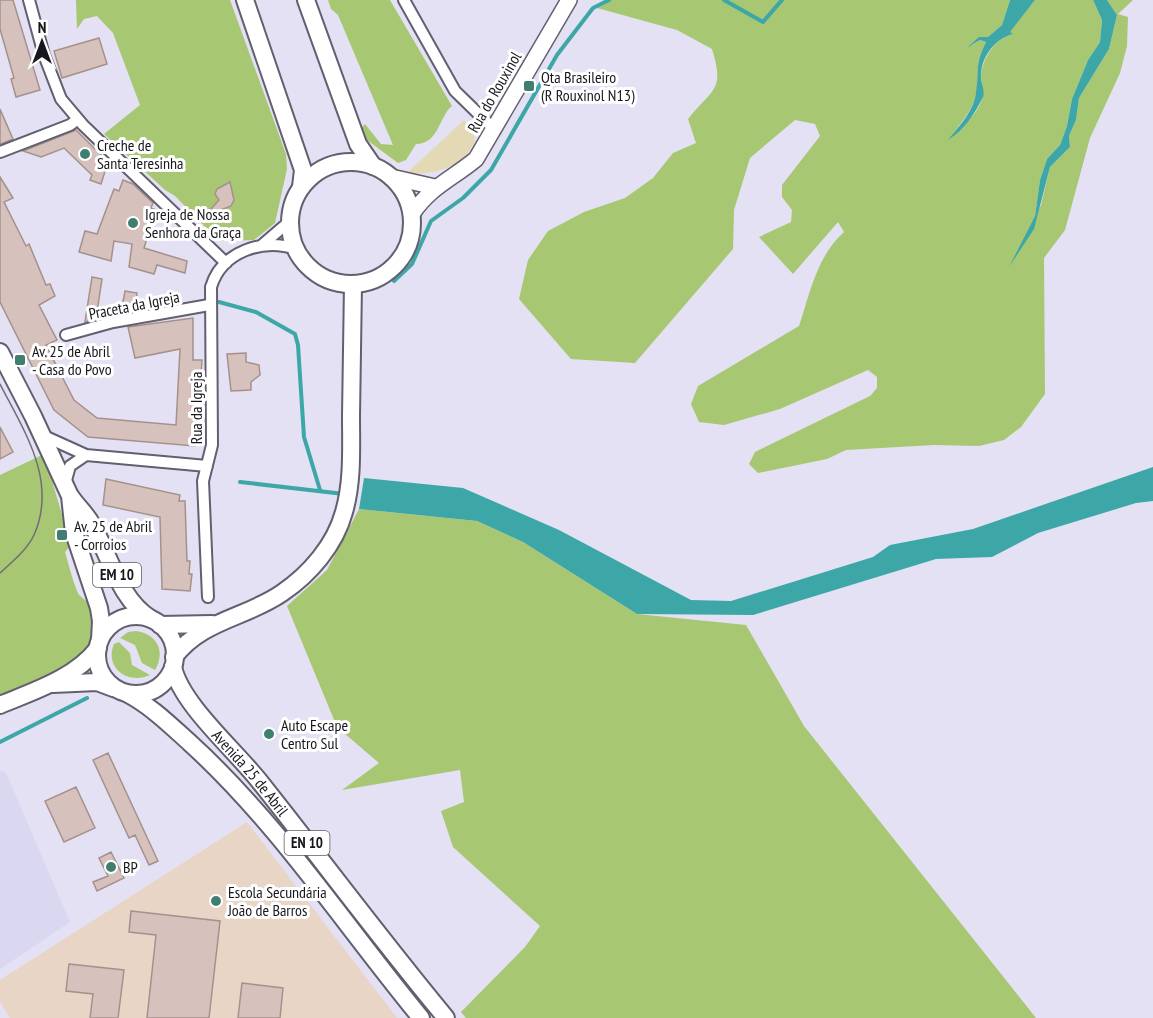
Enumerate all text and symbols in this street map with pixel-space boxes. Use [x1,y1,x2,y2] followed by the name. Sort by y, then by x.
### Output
[12,12,72,72] north arrow
[38,17,46,37] text: N
[463,48,525,136] street label: Rua do Rouxinol
[541,67,635,105] place label: Qta Brasileiro (R Rouxinol N13)
[522,79,536,93] marker: Qta Brasileiro (R Rouxinol N13)
[97,135,184,173] place label: Creche de Santa Teresinha
[78,147,92,161] marker: Creche de Santa Teresinha
[145,204,241,242] place label: Igreja de Nossa Senhora da Graça
[126,216,140,230] marker: Igreja de Nossa Senhora da Graça
[87,286,181,324] street label: Praceta da Igreja
[32,341,112,379] place label: Av. 25 de Abril - Casa do Povo
[13,353,27,367] marker: Av. 25 de Abril - Casa do Povo
[186,372,206,444] street label: Rua da Igreja
[74,516,152,554] place label: Av. 25 de Abril - Corroios
[55,528,69,542] marker: Av. 25 de Abril - Corroios
[93,563,141,587] road number: EM 10
[281,715,348,753] place label: Auto Escape Centro Sul
[208,725,293,820] street label: Avenida 25 de Abril
[262,727,276,741] marker: Auto Escape Centro Sul
[284,831,330,855] road number: EN 10
[123,857,138,877] place label: BP
[104,860,118,874] marker: BP
[227,882,327,920] place label: Escola Secundária João de Barros
[209,894,223,908] marker: Escola Secundária João de Barros

